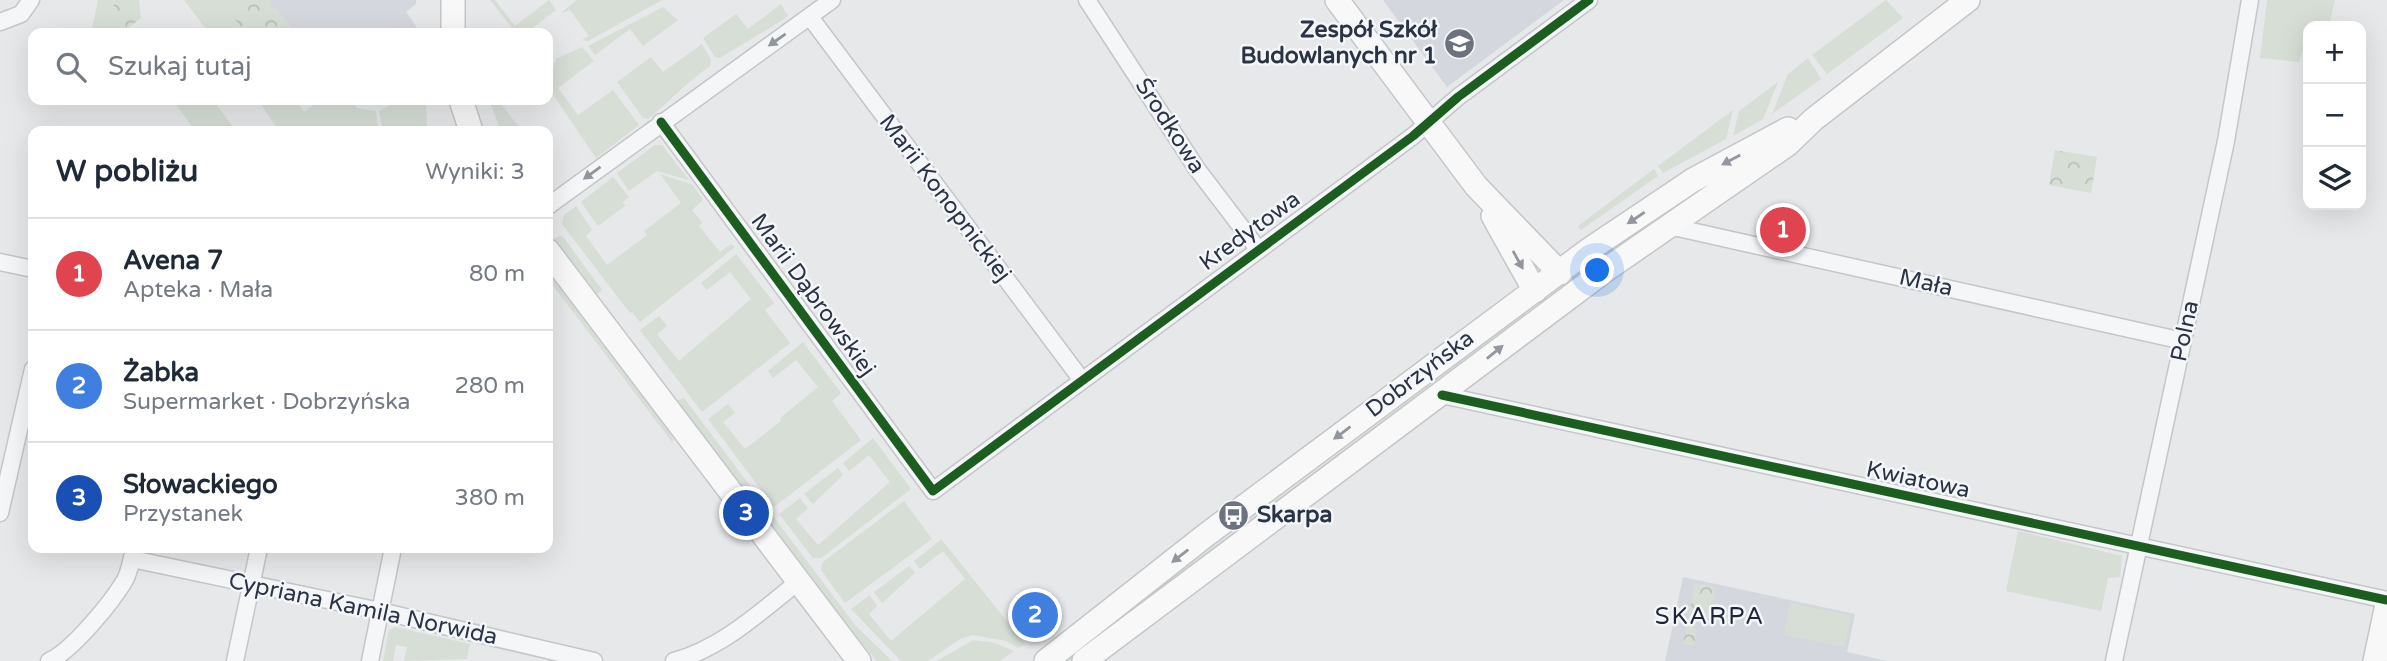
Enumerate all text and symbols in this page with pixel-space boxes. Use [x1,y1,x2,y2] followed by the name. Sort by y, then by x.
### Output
[1241,16,1438,70] place label: Zespół Szkół Budowlanych nr 1
[2303,21,2366,210] map controls
[2303,21,2366,84] button: +
[1443,26,1477,60] school or university icon: Zespół Szkół Budowlanych nr 1
[28,28,553,105] search box
[768,33,786,47] one-way arrow
[52,48,90,86] icon: search
[108,51,252,82] text: Szukaj tutaj
[1129,73,1211,179] street label: Środkowa
[2303,84,2366,147] button: −
[873,109,1017,287] street label: Marii Konopnickiej
[2303,147,2366,210] button: layers
[56,153,198,190] text: W pobliżu
[1721,154,1741,165] one-way arrow
[425,158,525,186] text: Wyniki: 3
[583,165,601,179] one-way arrow
[1194,185,1306,277] street label: Kredytowa
[1760,204,1806,256] pin: 1
[745,208,881,382] street label: Marii Dąbrowskiej
[1627,211,1646,224] one-way arrow
[123,245,223,276] text: Avena 7
[1512,250,1524,269] one-way arrow
[1580,253,1614,287] your location
[72,260,86,288] text: 1
[469,260,525,288] text: 80 m
[1897,263,1955,303] street label: Mała
[123,276,273,304] text: Apteka · Mała
[2165,298,2205,364] street label: Polna
[1360,324,1480,424] street label: Dobrzyńska
[1486,345,1504,360] one-way arrow
[123,357,199,388] text: Żabka
[72,372,86,400] text: 2
[455,372,525,400] text: 280 m
[123,388,410,416] text: Supermarket · Dobrzyńska
[1333,426,1351,441] one-way arrow
[1864,455,1972,505] street label: Kwiatowa
[123,469,278,500] text: Słowackiego
[72,484,86,512] text: 3
[455,484,525,512] text: 380 m
[723,487,769,539] pin: 3
[1217,498,1251,532] bus stop icon: Skarpa
[123,500,243,528] text: Przystanek
[1257,501,1332,529] place label: Skarpa
[1171,549,1189,564] one-way arrow
[226,567,500,651] street label: Cypriana Kamila Norwida
[1012,589,1058,641] pin: 2
[1655,602,1765,631] district label: SKARPA

